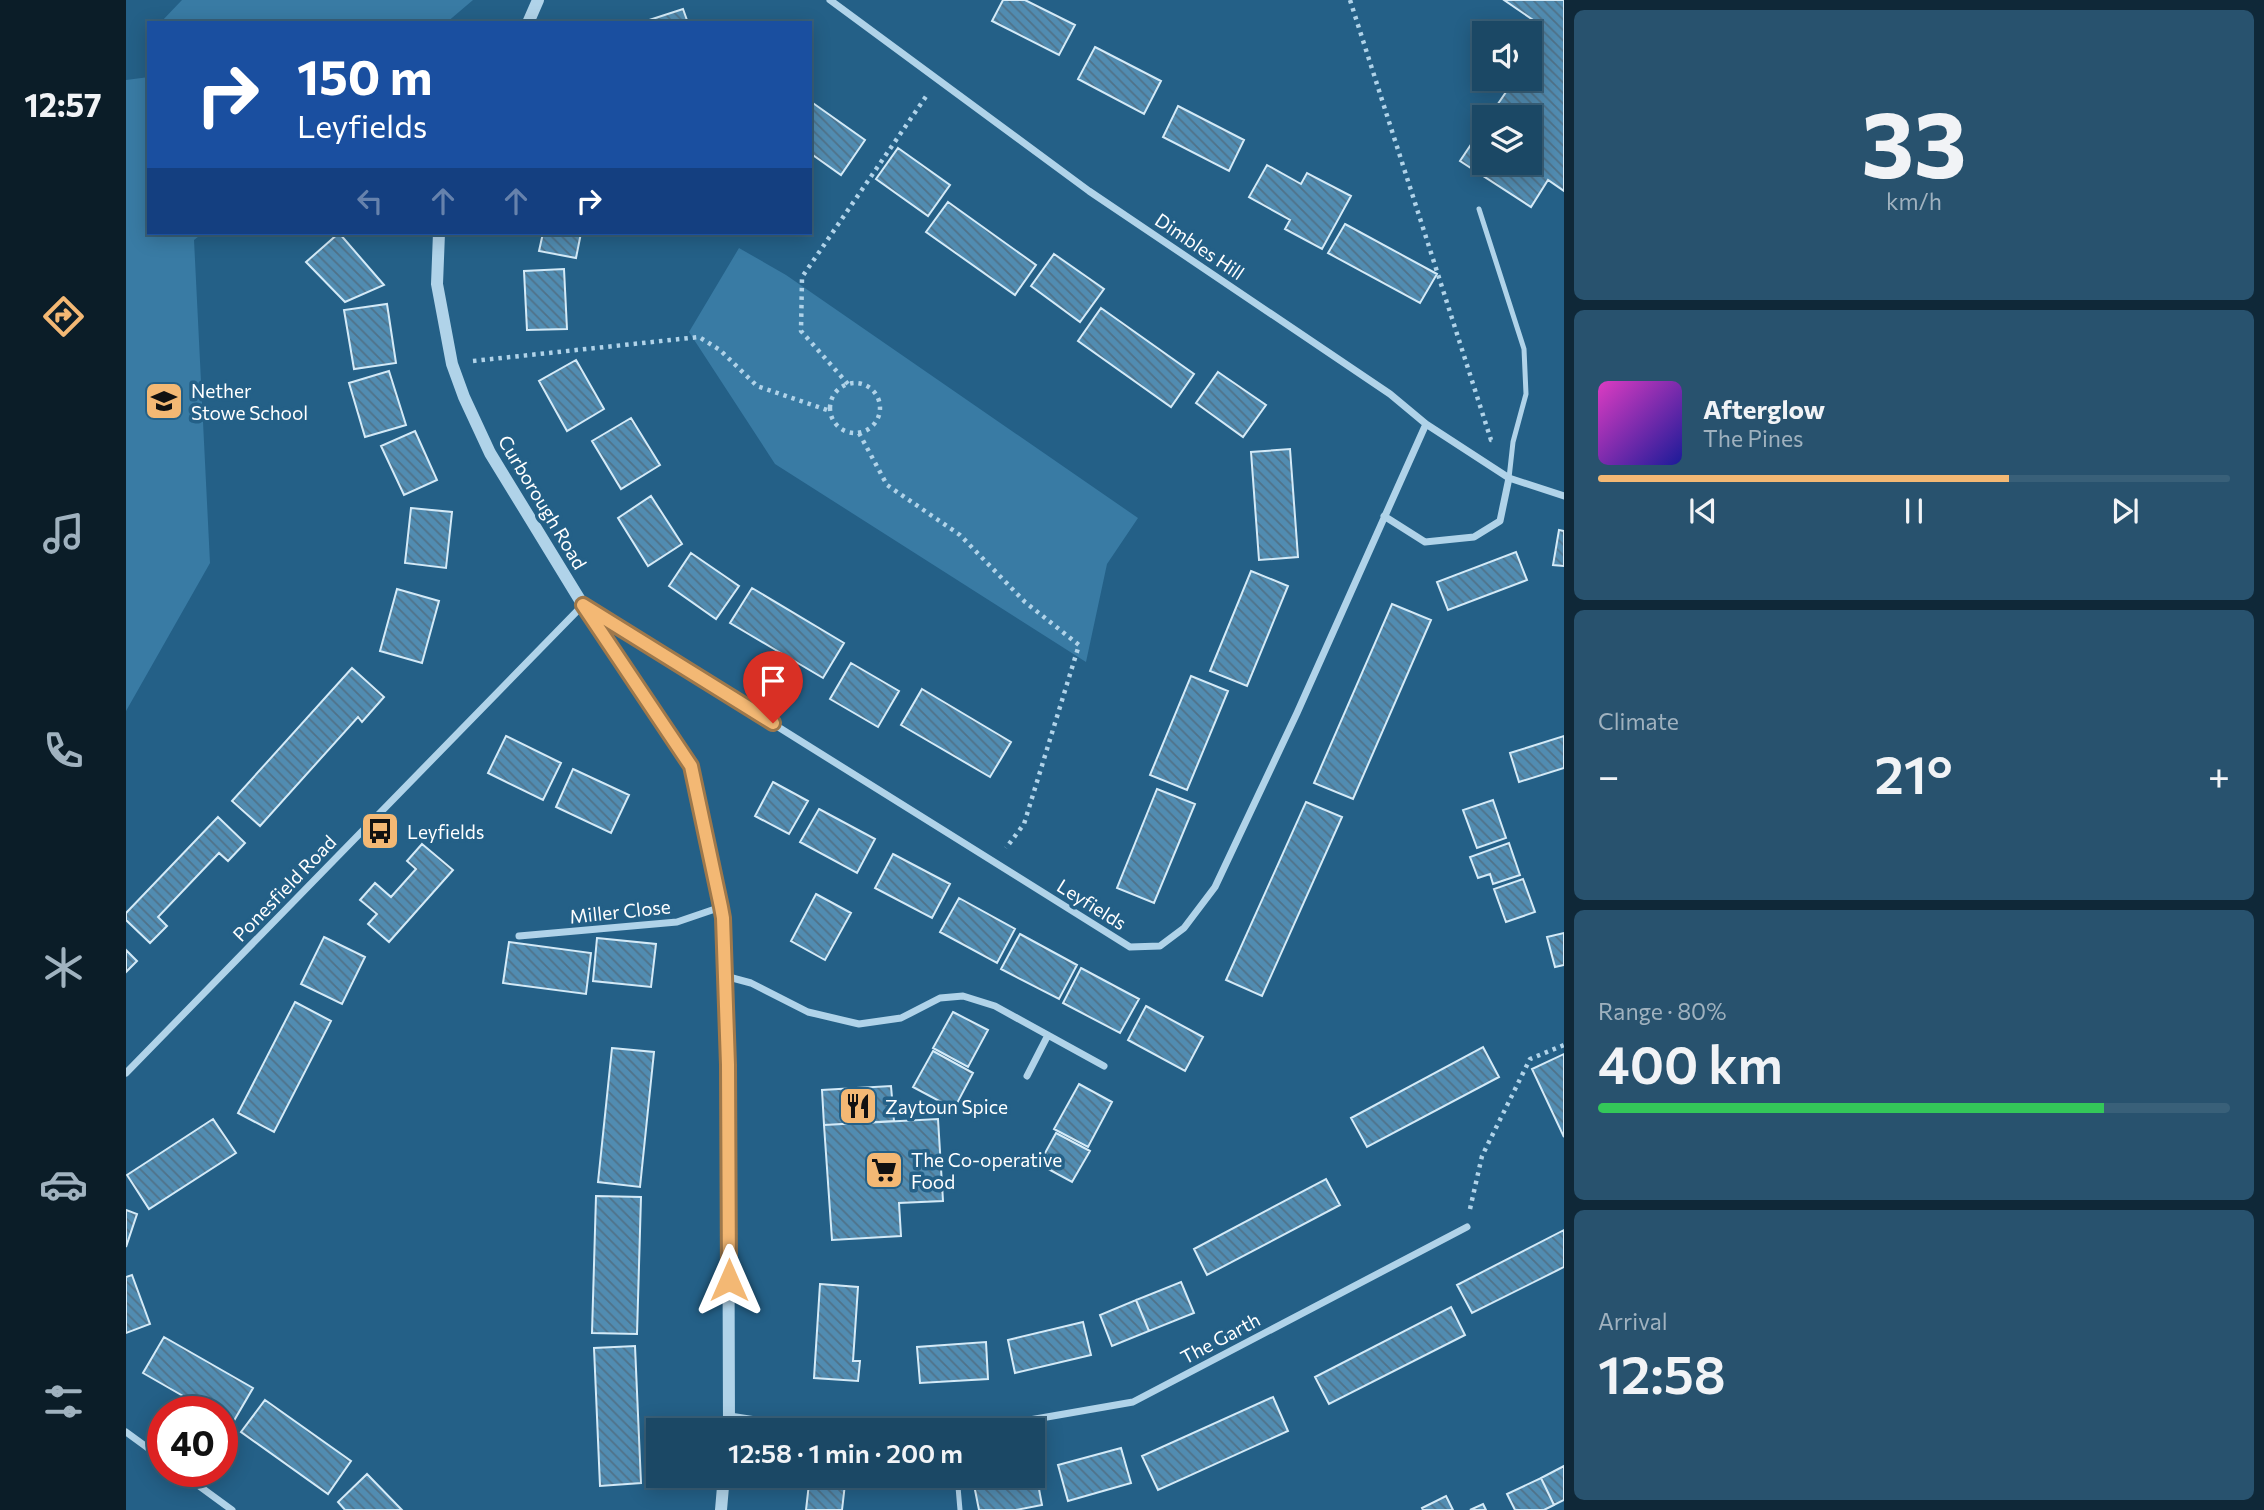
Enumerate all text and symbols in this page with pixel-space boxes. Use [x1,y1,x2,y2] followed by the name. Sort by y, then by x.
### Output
[1472,21,1542,175] map controls
[1472,21,1542,91] button: sound
[297,45,432,105] text: 150 m
[182,49,273,140] icon: right
[24,84,102,124] text: 12:57
[1861,85,1967,197] text: 33
[297,105,427,145] text: Leyfields
[1472,105,1542,175] button: layers
[351,182,389,220] icon: left
[424,182,462,220] icon: ahead
[497,182,535,220] icon: ahead
[570,182,608,220] icon: right
[1886,187,1942,215] text: km/h
[1151,208,1249,284] street label: Dimbles Hill
[39,292,88,341] icon: directions
[191,379,308,424] place label: Nether Stowe School
[143,380,185,422] school or university icon: Nether Stowe School
[1703,393,1825,424] text: Afterglow
[1703,424,1804,452] text: The Pines
[494,431,592,573] street label: Curborough Road
[1684,492,1722,530] icon: previous
[1895,492,1933,530] icon: pause
[2106,492,2144,530] icon: next
[39,509,88,558] icon: music
[743,651,803,723] pin
[754,662,792,700] icon: arrive
[1598,707,1679,735] text: Climate
[39,726,88,775] icon: phone
[1874,741,1953,805] text: 21°
[1598,751,1620,798] text: −
[2208,751,2230,798] text: +
[359,810,401,852] bus stop icon: Leyfields
[407,820,484,843] place label: Leyfields
[228,830,340,946] street label: Ponesfield Road
[1053,874,1131,934] street label: Leyfields
[568,894,672,928] street label: Miller Close
[39,943,88,992] icon: climate
[1598,997,1726,1025] text: Range · 80%
[1598,1031,1783,1095] text: 400 km
[837,1085,879,1127] restaurant icon: Zaytoun Spice
[885,1095,1008,1118] place label: Zaytoun Spice
[911,1148,1062,1193] place label: The Co-operative Food
[863,1149,905,1191] supermarket icon: The Co-operative Food
[39,1160,88,1209] icon: car
[692,1243,766,1317] position arrow
[1176,1307,1264,1369] street label: The Garth
[1598,1307,1668,1335] text: Arrival
[1598,1341,1726,1405] text: 12:58
[39,1377,88,1426] icon: filters
[147,1396,238,1487] speed limit sign: 40
[728,1437,963,1468] text: 12:58 · 1 min · 200 m

